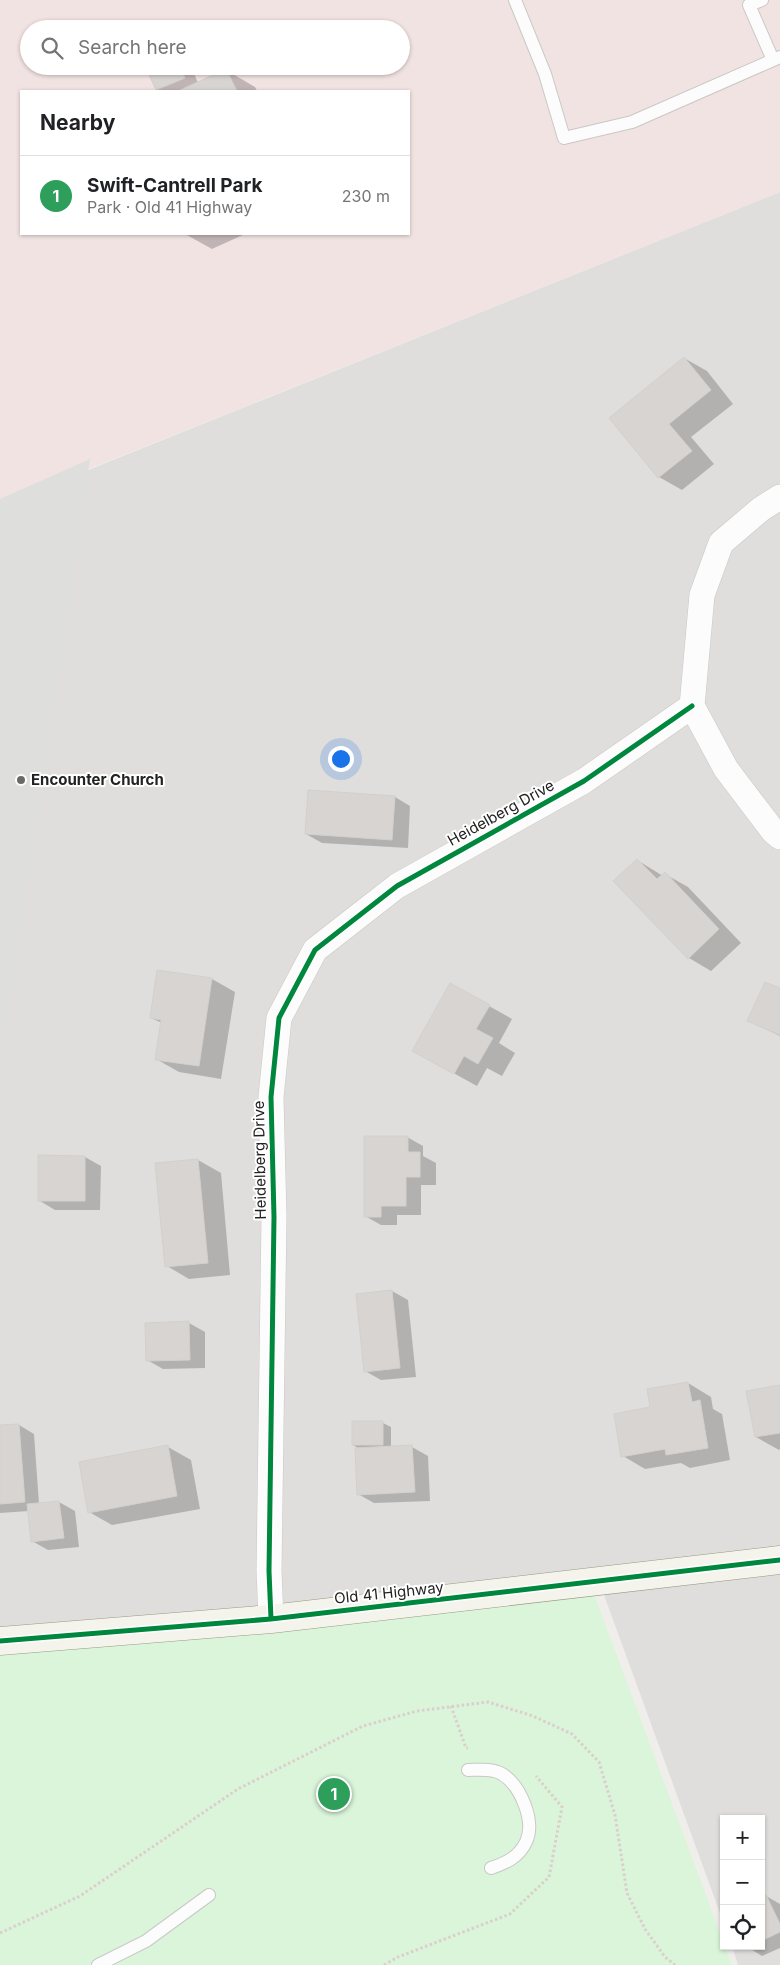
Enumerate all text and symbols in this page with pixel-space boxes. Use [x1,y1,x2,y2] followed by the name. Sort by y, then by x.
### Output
[20,20,410,75] search box
[38,34,66,62] icon: search
[78,36,187,59] text: Search here
[40,110,115,135] text: Nearby
[87,174,263,197] text: Swift-Cantrell Park
[53,186,59,206] text: 1
[342,186,390,206] text: 230 m
[87,197,252,217] text: Park · Old 41 Highway
[328,746,354,772] your location
[31,770,164,789] place label: Encounter Church
[15,774,27,786] marker: Encounter Church
[444,775,557,850] street label: Heidelberg Drive
[249,1100,270,1220] street label: Heidelberg Drive
[333,1577,445,1608] street label: Old 41 Highway
[318,1775,350,1813] pin: 1
[720,1815,765,1950] map controls
[720,1815,765,1860] button: +
[720,1860,765,1905] button: −
[720,1905,765,1950] button: locate

